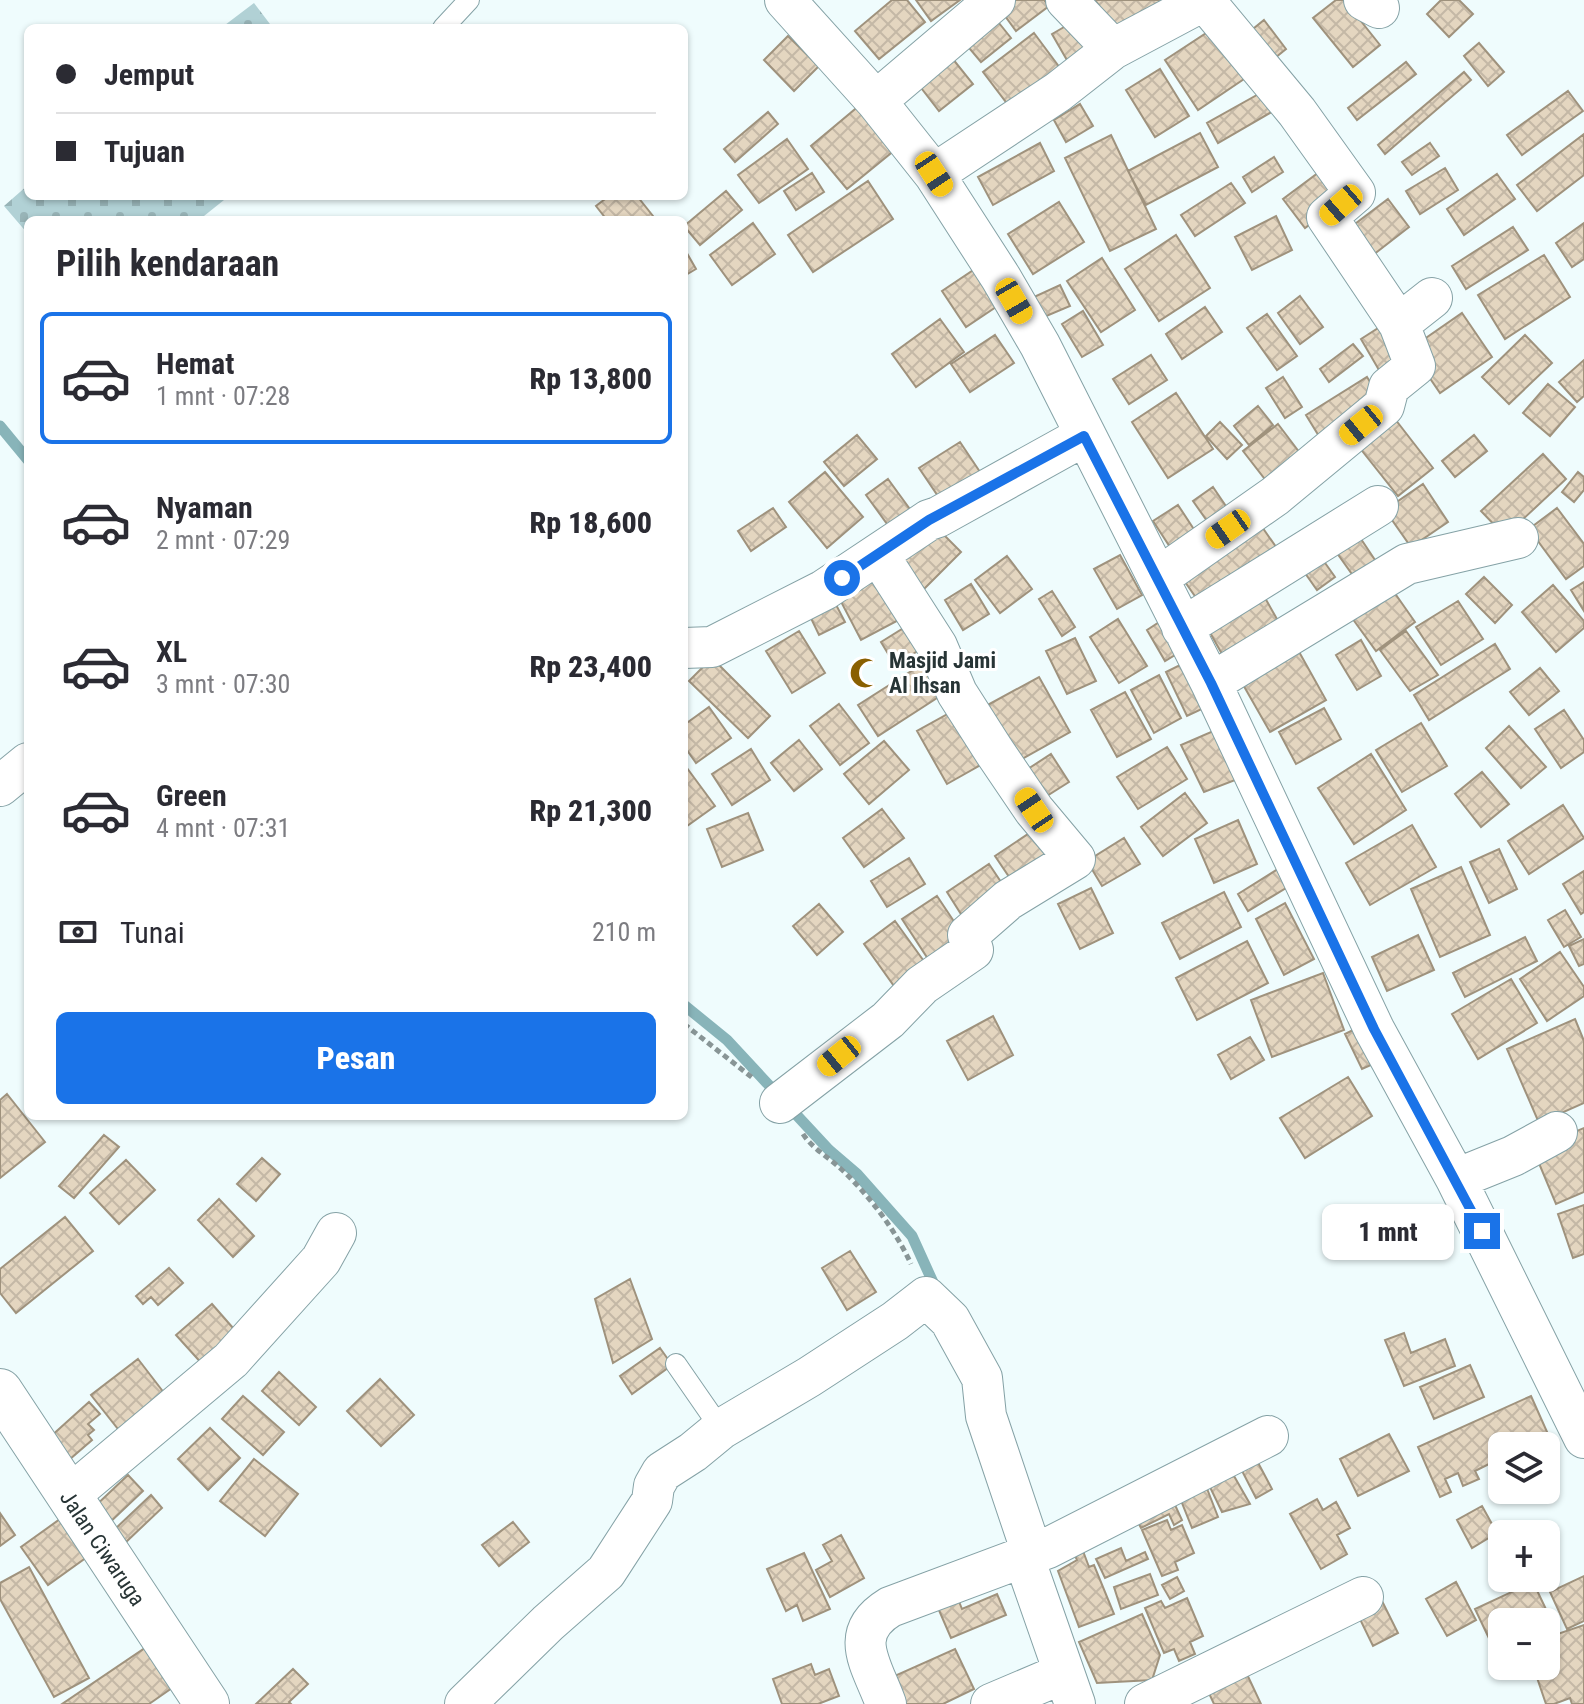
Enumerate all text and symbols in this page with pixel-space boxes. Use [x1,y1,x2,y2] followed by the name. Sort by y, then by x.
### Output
[104,57,194,92] text: Jemput
[104,134,185,169] text: Tujuan
[911,147,957,201] car
[1315,180,1367,230] car
[56,243,279,285] text: Pilih kendaraan
[992,274,1036,328] car
[60,342,132,414] icon: car
[156,346,234,381] text: Hemat
[529,361,652,396] text: Rp 13,800
[156,381,290,411] text: 1 mnt · 07:28
[1335,401,1387,449] car
[60,486,132,558] icon: car
[156,490,253,525] text: Nyaman
[529,505,652,540] text: Rp 18,600
[1201,505,1255,553] car
[156,525,290,555] text: 2 mnt · 07:29
[824,560,860,596] route start
[60,630,132,702] icon: car
[156,634,187,669] text: XL
[889,648,996,698] place label: Masjid Jami Al Ihsan
[529,649,652,684] text: Rp 23,400
[848,656,882,690] mosque icon: Masjid Jami Al Ihsan
[156,669,290,699] text: 3 mnt · 07:30
[60,774,132,846] icon: car
[156,778,227,813] text: Green
[1011,783,1057,837] car
[529,793,652,828] text: Rp 21,300
[156,813,290,843] text: 4 mnt · 07:31
[56,910,100,954] icon: cash
[120,915,185,950] text: Tunai
[592,917,656,947] text: 210 m
[56,1012,656,1104] button: Pesan
[813,1032,865,1080] car
[1322,1203,1454,1259] callout: 1 mnt
[1464,1213,1500,1249] route end
[1358,1217,1418,1247] text: 1 mnt
[1488,1432,1560,1680] map controls
[1488,1432,1560,1504] button: layers
[55,1486,150,1611] street label: Jalan Ciwaruga
[1488,1520,1560,1592] button: +
[1488,1608,1560,1680] button: −

